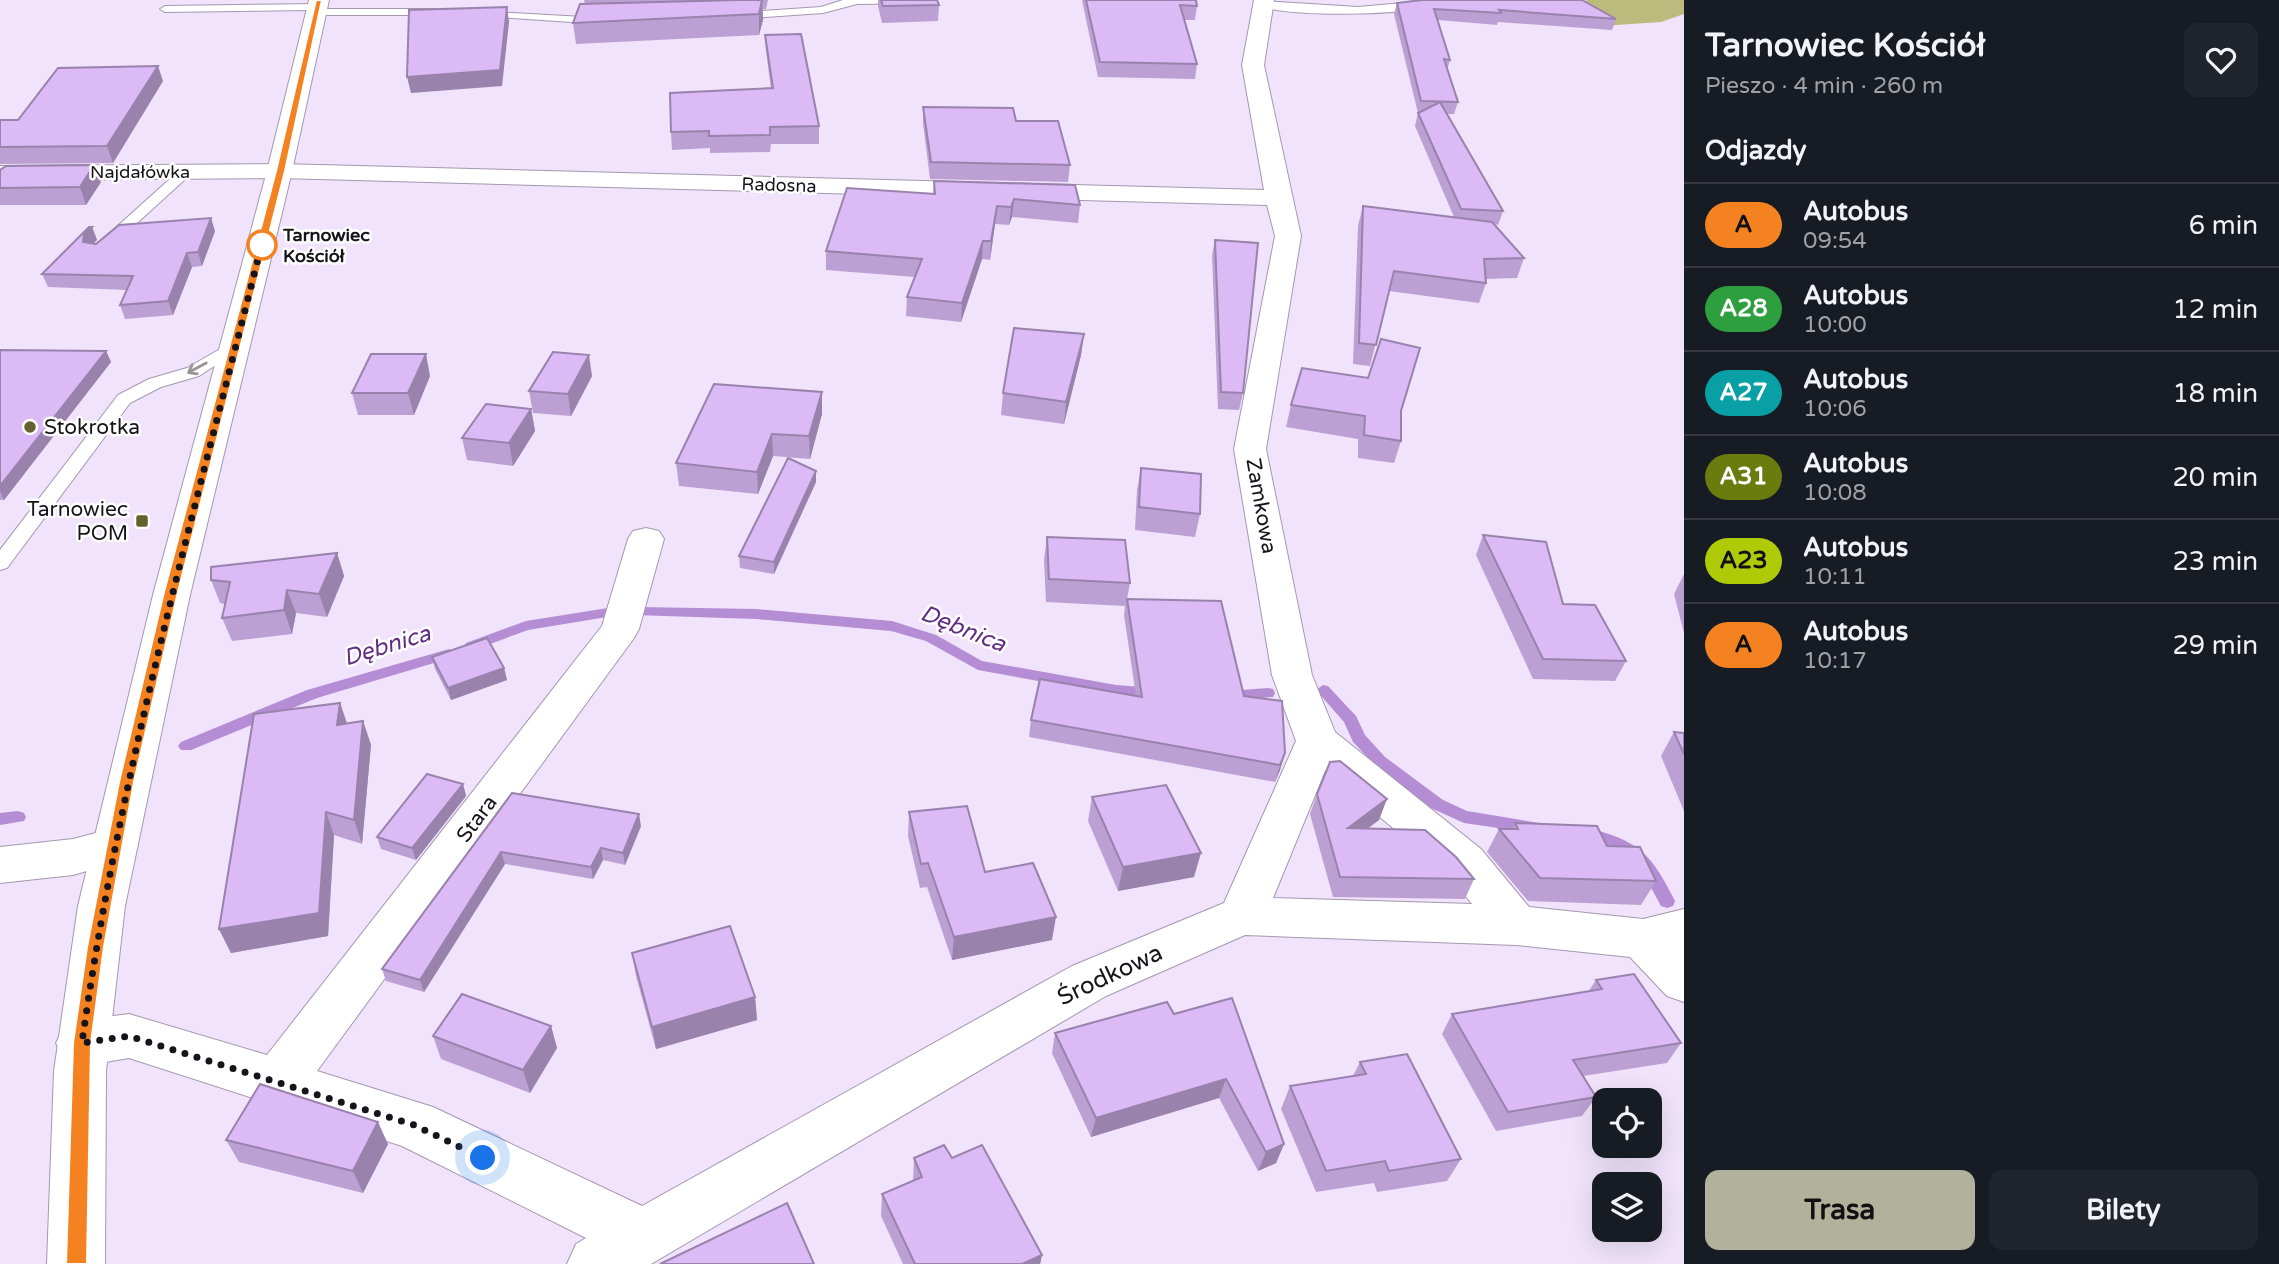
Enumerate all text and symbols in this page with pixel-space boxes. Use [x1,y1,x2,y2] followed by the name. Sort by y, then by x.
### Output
[2184,23,2258,97] button: heart
[1705,26,1985,65] text: Tarnowiec Kościół
[1705,72,1943,100] text: Pieszo · 4 min · 260 m
[1705,135,1807,166] text: Odjazdy
[90,161,190,183] street label: Najdałówka
[741,173,817,197] street label: Radosna
[1803,196,1908,227] text: Autobus
[1735,210,1752,239] text: A
[2189,210,2258,241] text: 6 min
[282,224,370,267] place label: Tarnowiec Kościół
[1803,227,1867,255] text: 09:54
[247,230,277,260] marker: Tarnowiec Kościół
[1803,280,1908,311] text: Autobus
[1719,294,1768,323] text: A28
[2172,294,2258,325] text: 12 min
[1803,311,1867,339] text: 10:00
[187,362,208,376] one-way arrow
[1803,364,1908,395] text: Autobus
[1719,378,1768,407] text: A27
[2172,378,2258,409] text: 18 min
[1803,395,1867,423] text: 10:06
[44,415,140,440] place label: Stokrotka
[22,419,38,435] marker: Stokrotka
[1803,448,1908,479] text: Autobus
[1240,456,1282,556] street label: Zamkowa
[1719,462,1768,491] text: A31
[2172,462,2258,493] text: 20 min
[1803,479,1867,507] text: 10:08
[27,497,128,546] place label: Tarnowiec POM
[134,513,150,529] marker: Tarnowiec POM
[1803,532,1908,563] text: Autobus
[1719,546,1768,575] text: A23
[2172,546,2258,577] text: 23 min
[1803,563,1867,591] text: 10:11
[916,599,1011,659] water label: Dębnica
[1803,616,1908,647] text: Autobus
[340,619,435,672] water label: Dębnica
[1735,630,1752,659] text: A
[2172,630,2258,661] text: 29 min
[1803,647,1867,675] text: 10:17
[451,791,503,847] street label: Stara
[1052,937,1167,1012] street label: Środkowa
[1592,1088,1662,1242] map controls
[1592,1088,1662,1158] button: locate
[465,1140,500,1175] your location
[1705,1170,1975,1250] button: Trasa
[1989,1170,2258,1250] button: Bilety
[1592,1172,1662,1242] button: layers

